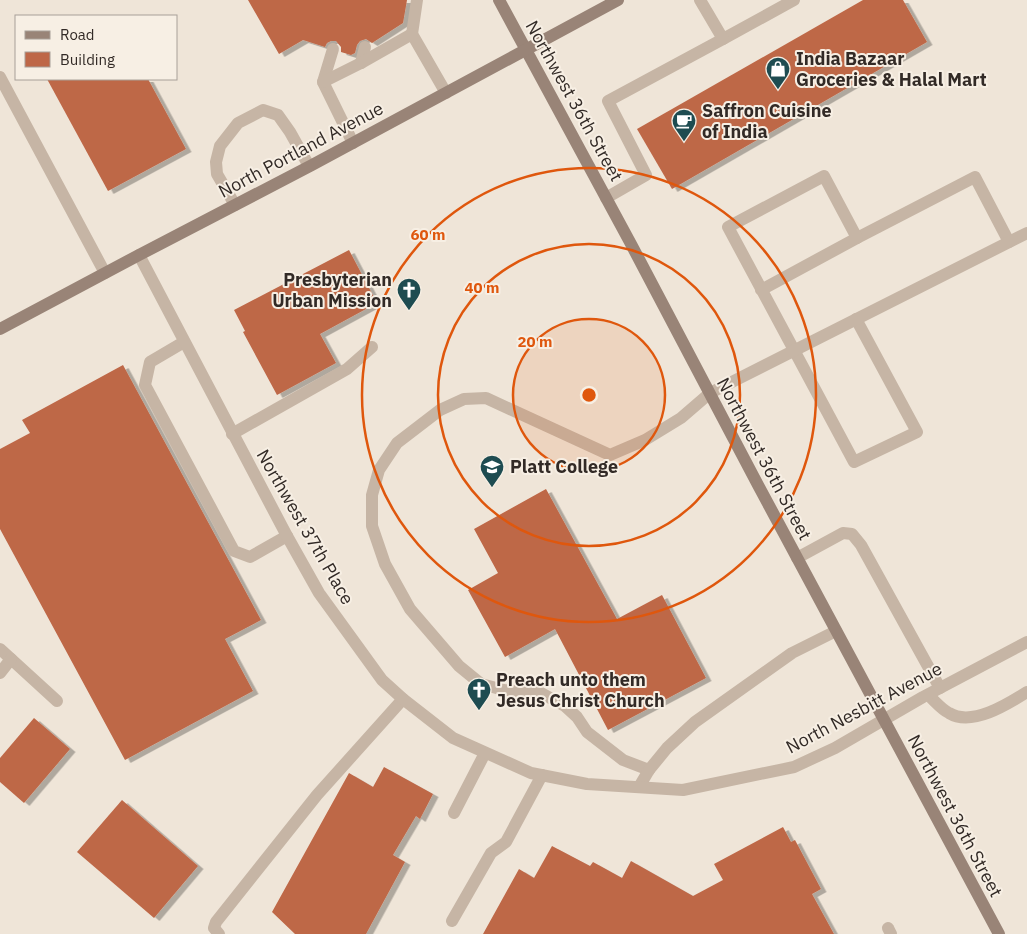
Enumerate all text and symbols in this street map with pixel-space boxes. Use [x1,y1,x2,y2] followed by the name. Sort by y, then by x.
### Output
[15,15,178,80] legend
[521,16,628,185] street label: Northwest 36th Street
[60,25,95,44] text: Road
[796,47,987,91] place label: India Bazaar Groceries & Halal Mart
[60,50,115,69] text: Building
[765,56,791,90] shop icon: India Bazaar Groceries & Halal Mart
[214,96,387,203] street label: North Portland Avenue
[702,99,832,143] place label: Saffron Cuisine of India
[671,108,697,142] cafe icon: Saffron Cuisine of India
[411,225,445,244] text: 60 m
[272,268,392,312] place label: Presbyterian Urban Mission
[396,277,422,311] church icon: Presbyterian Urban Mission
[465,278,499,297] text: 40 m
[518,332,552,351] text: 20 m
[712,374,817,544] street label: Northwest 36th Street
[580,386,598,404] centre of rings
[252,445,359,609] street label: Northwest 37th Place
[479,454,505,488] school or university icon: Platt College
[510,455,618,478] place label: Platt College
[782,657,946,758] street label: North Nesbitt Avenue
[496,668,665,712] place label: Preach unto them Jesus Christ Church
[466,677,492,711] church icon: Preach unto them Jesus Christ Church
[903,731,1008,901] street label: Northwest 36th Street

